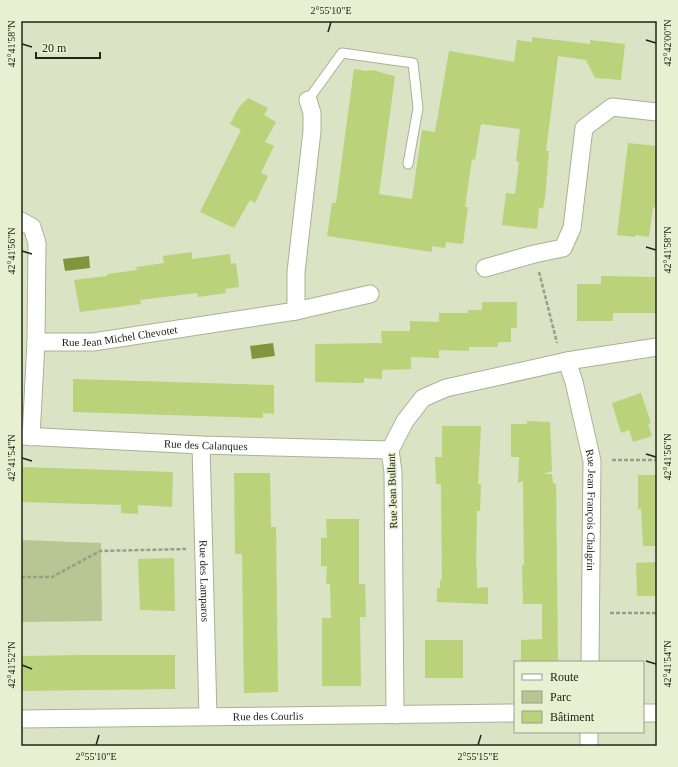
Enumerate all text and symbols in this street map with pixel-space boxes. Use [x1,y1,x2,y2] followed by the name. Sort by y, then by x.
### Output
[311,5,352,16] text: 2°55'10"E
[662,19,673,67] text: 42°42'00"N
[6,20,17,68] text: 42°41'58"N
[36,34,100,60] scale bar
[42,41,67,55] text: 20 m
[662,226,673,274] text: 42°41'58"N
[6,227,17,275] text: 42°41'56"N
[62,323,178,348] street label: Rue Jean Michel Chevotet
[662,433,673,481] text: 42°41'56"N
[6,434,17,482] text: 42°41'54"N
[164,437,248,452] street label: Rue des Calanques
[583,448,598,571] street label: Rue Jean François Chalgrin
[385,453,399,529] street label: Rue Jean Bullant
[197,540,212,622] street label: Rue des Lamparos
[662,640,673,688] text: 42°41'54"N
[6,641,17,689] text: 42°41'52"N
[514,661,644,733] legend
[550,670,579,684] text: Route
[550,690,571,704] text: Parc
[233,710,303,722] street label: Rue des Courlis
[550,710,595,724] text: Bâtiment
[76,751,117,762] text: 2°55'10"E
[458,751,499,762] text: 2°55'15"E

